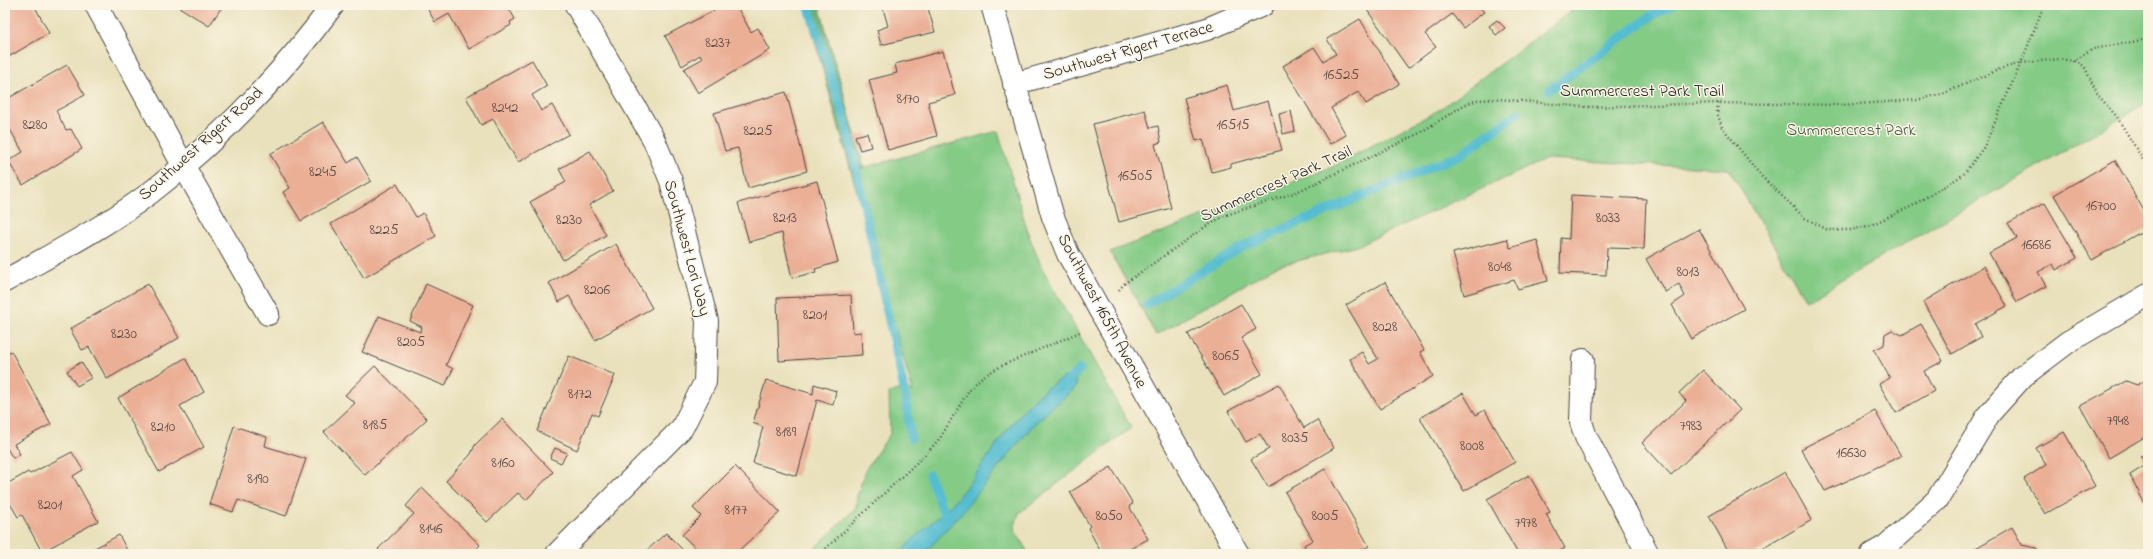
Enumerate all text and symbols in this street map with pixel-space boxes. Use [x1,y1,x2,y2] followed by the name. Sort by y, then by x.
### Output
[1040,15,1217,89] street label: Southwest Rigert Terrace
[705,32,731,54] house number: 8237
[1323,64,1359,86] house number: 16525
[1560,79,1724,104] street label: Summercrest Park Trail
[133,81,271,208] street label: Southwest Rigert Road
[896,88,920,110] house number: 8170
[492,97,519,119] house number: 8242
[22,114,48,136] house number: 8280
[1216,114,1250,136] house number: 16515
[1786,118,1916,143] park label: Summercrest Park
[743,120,773,142] house number: 8225
[1196,139,1356,229] street label: Summercrest Park Trail
[309,161,337,183] house number: 8245
[1117,165,1153,187] house number: 16505
[656,177,717,319] street label: Southwest Lori Way
[2086,195,2117,217] house number: 16700
[773,207,797,229] house number: 8213
[1596,207,1620,229] house number: 8033
[556,209,582,231] house number: 8230
[369,219,399,241] house number: 8225
[1051,229,1154,393] street label: Southwest 165th Avenue
[2021,234,2051,256] house number: 16686
[1488,256,1512,278] house number: 8048
[1676,261,1700,283] house number: 8013
[584,279,610,301] house number: 8206
[803,304,827,326] house number: 8201
[1372,316,1398,338] house number: 8028
[111,323,137,345] house number: 8230
[397,331,425,353] house number: 8205
[1212,345,1240,367] house number: 8065
[568,383,593,405] house number: 8172
[2107,410,2130,432] house number: 7948
[363,414,388,436] house number: 8185
[1680,415,1702,437] house number: 7983
[151,416,176,438] house number: 8210
[776,421,797,443] house number: 8189
[1282,427,1309,449] house number: 8035
[1460,435,1484,457] house number: 8008
[1836,442,1867,464] house number: 16630
[491,452,515,474] house number: 8160
[247,468,269,490] house number: 8190
[38,494,62,516] house number: 8201
[725,499,747,521] house number: 8177
[1095,505,1123,527] house number: 8050
[1311,505,1339,527] house number: 8005
[1515,512,1538,534] house number: 7978
[419,518,443,540] house number: 8146

